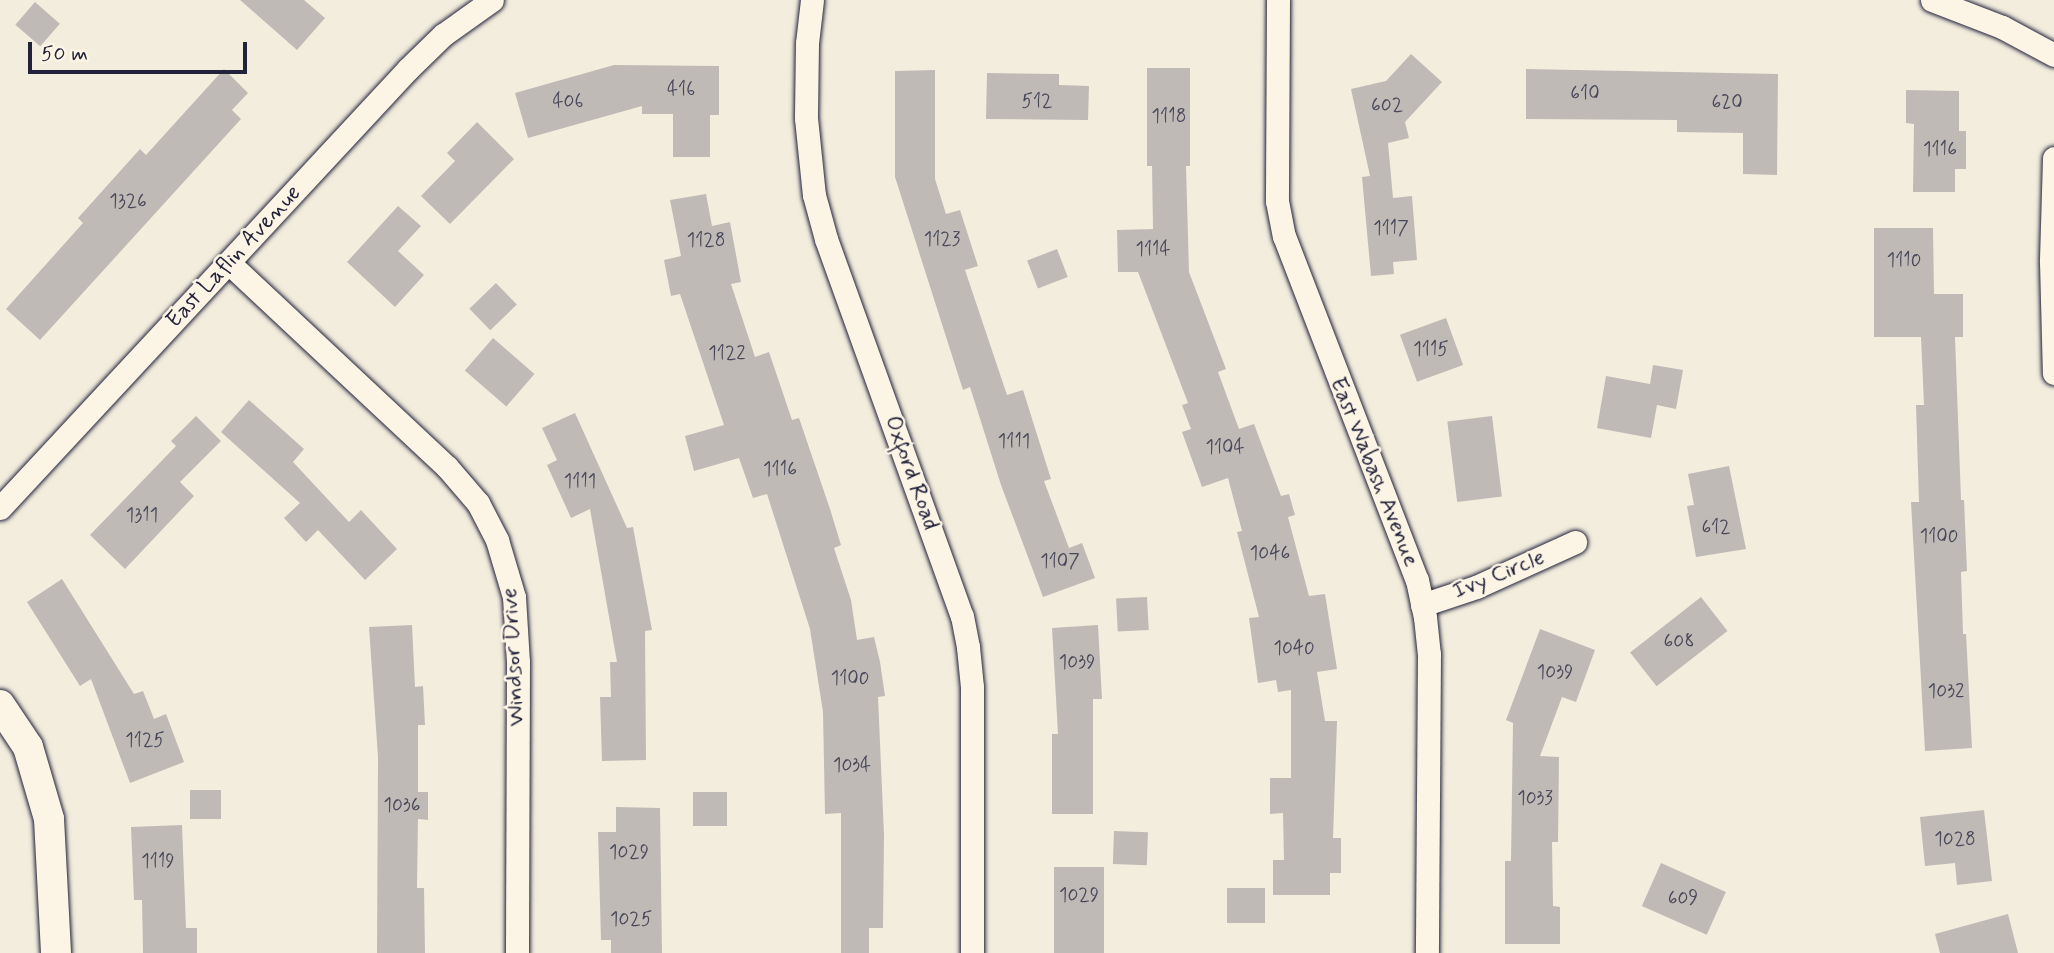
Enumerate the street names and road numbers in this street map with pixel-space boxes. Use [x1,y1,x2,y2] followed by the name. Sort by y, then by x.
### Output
[162,181,306,333] street label: East Laflin Avenue
[1323,373,1425,571] street label: East Wabash Avenue
[878,413,944,533] street label: Oxford Road
[1449,544,1549,606] street label: Ivy Circle
[497,588,531,726] street label: Windsor Drive

